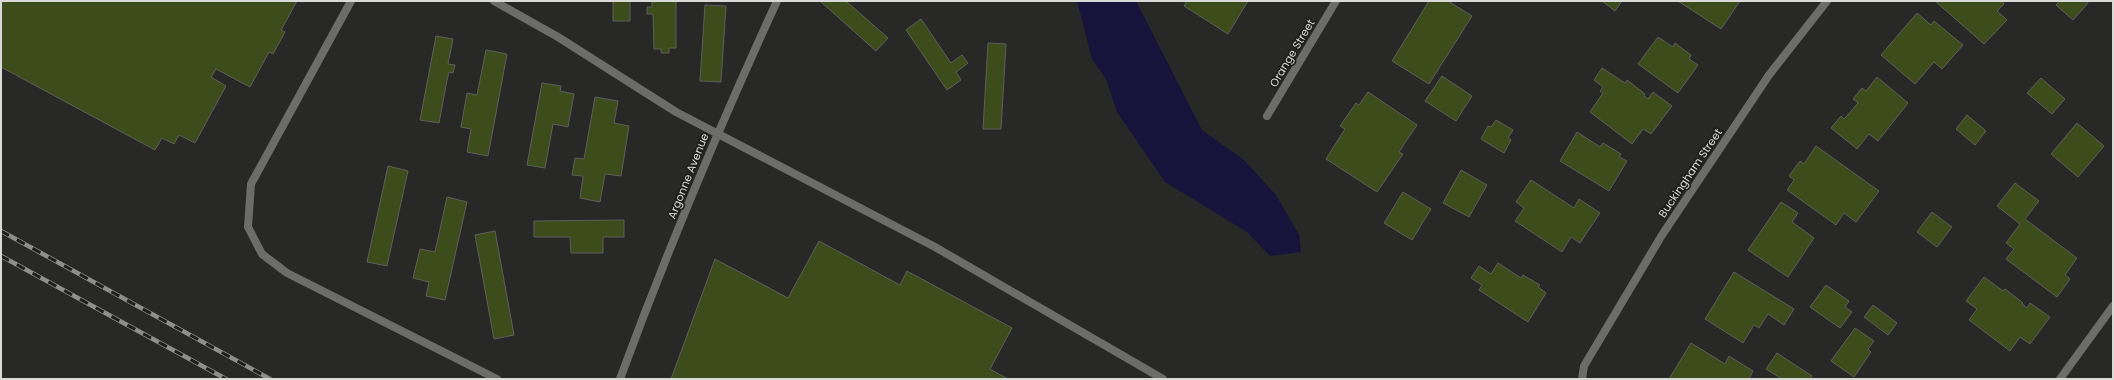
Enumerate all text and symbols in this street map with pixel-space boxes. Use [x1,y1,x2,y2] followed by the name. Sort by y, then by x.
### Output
[1265,16,1319,90] street label: Orange Street
[1654,125,1726,221] street label: Buckingham Street
[664,131,713,221] street label: Argonne Avenue

